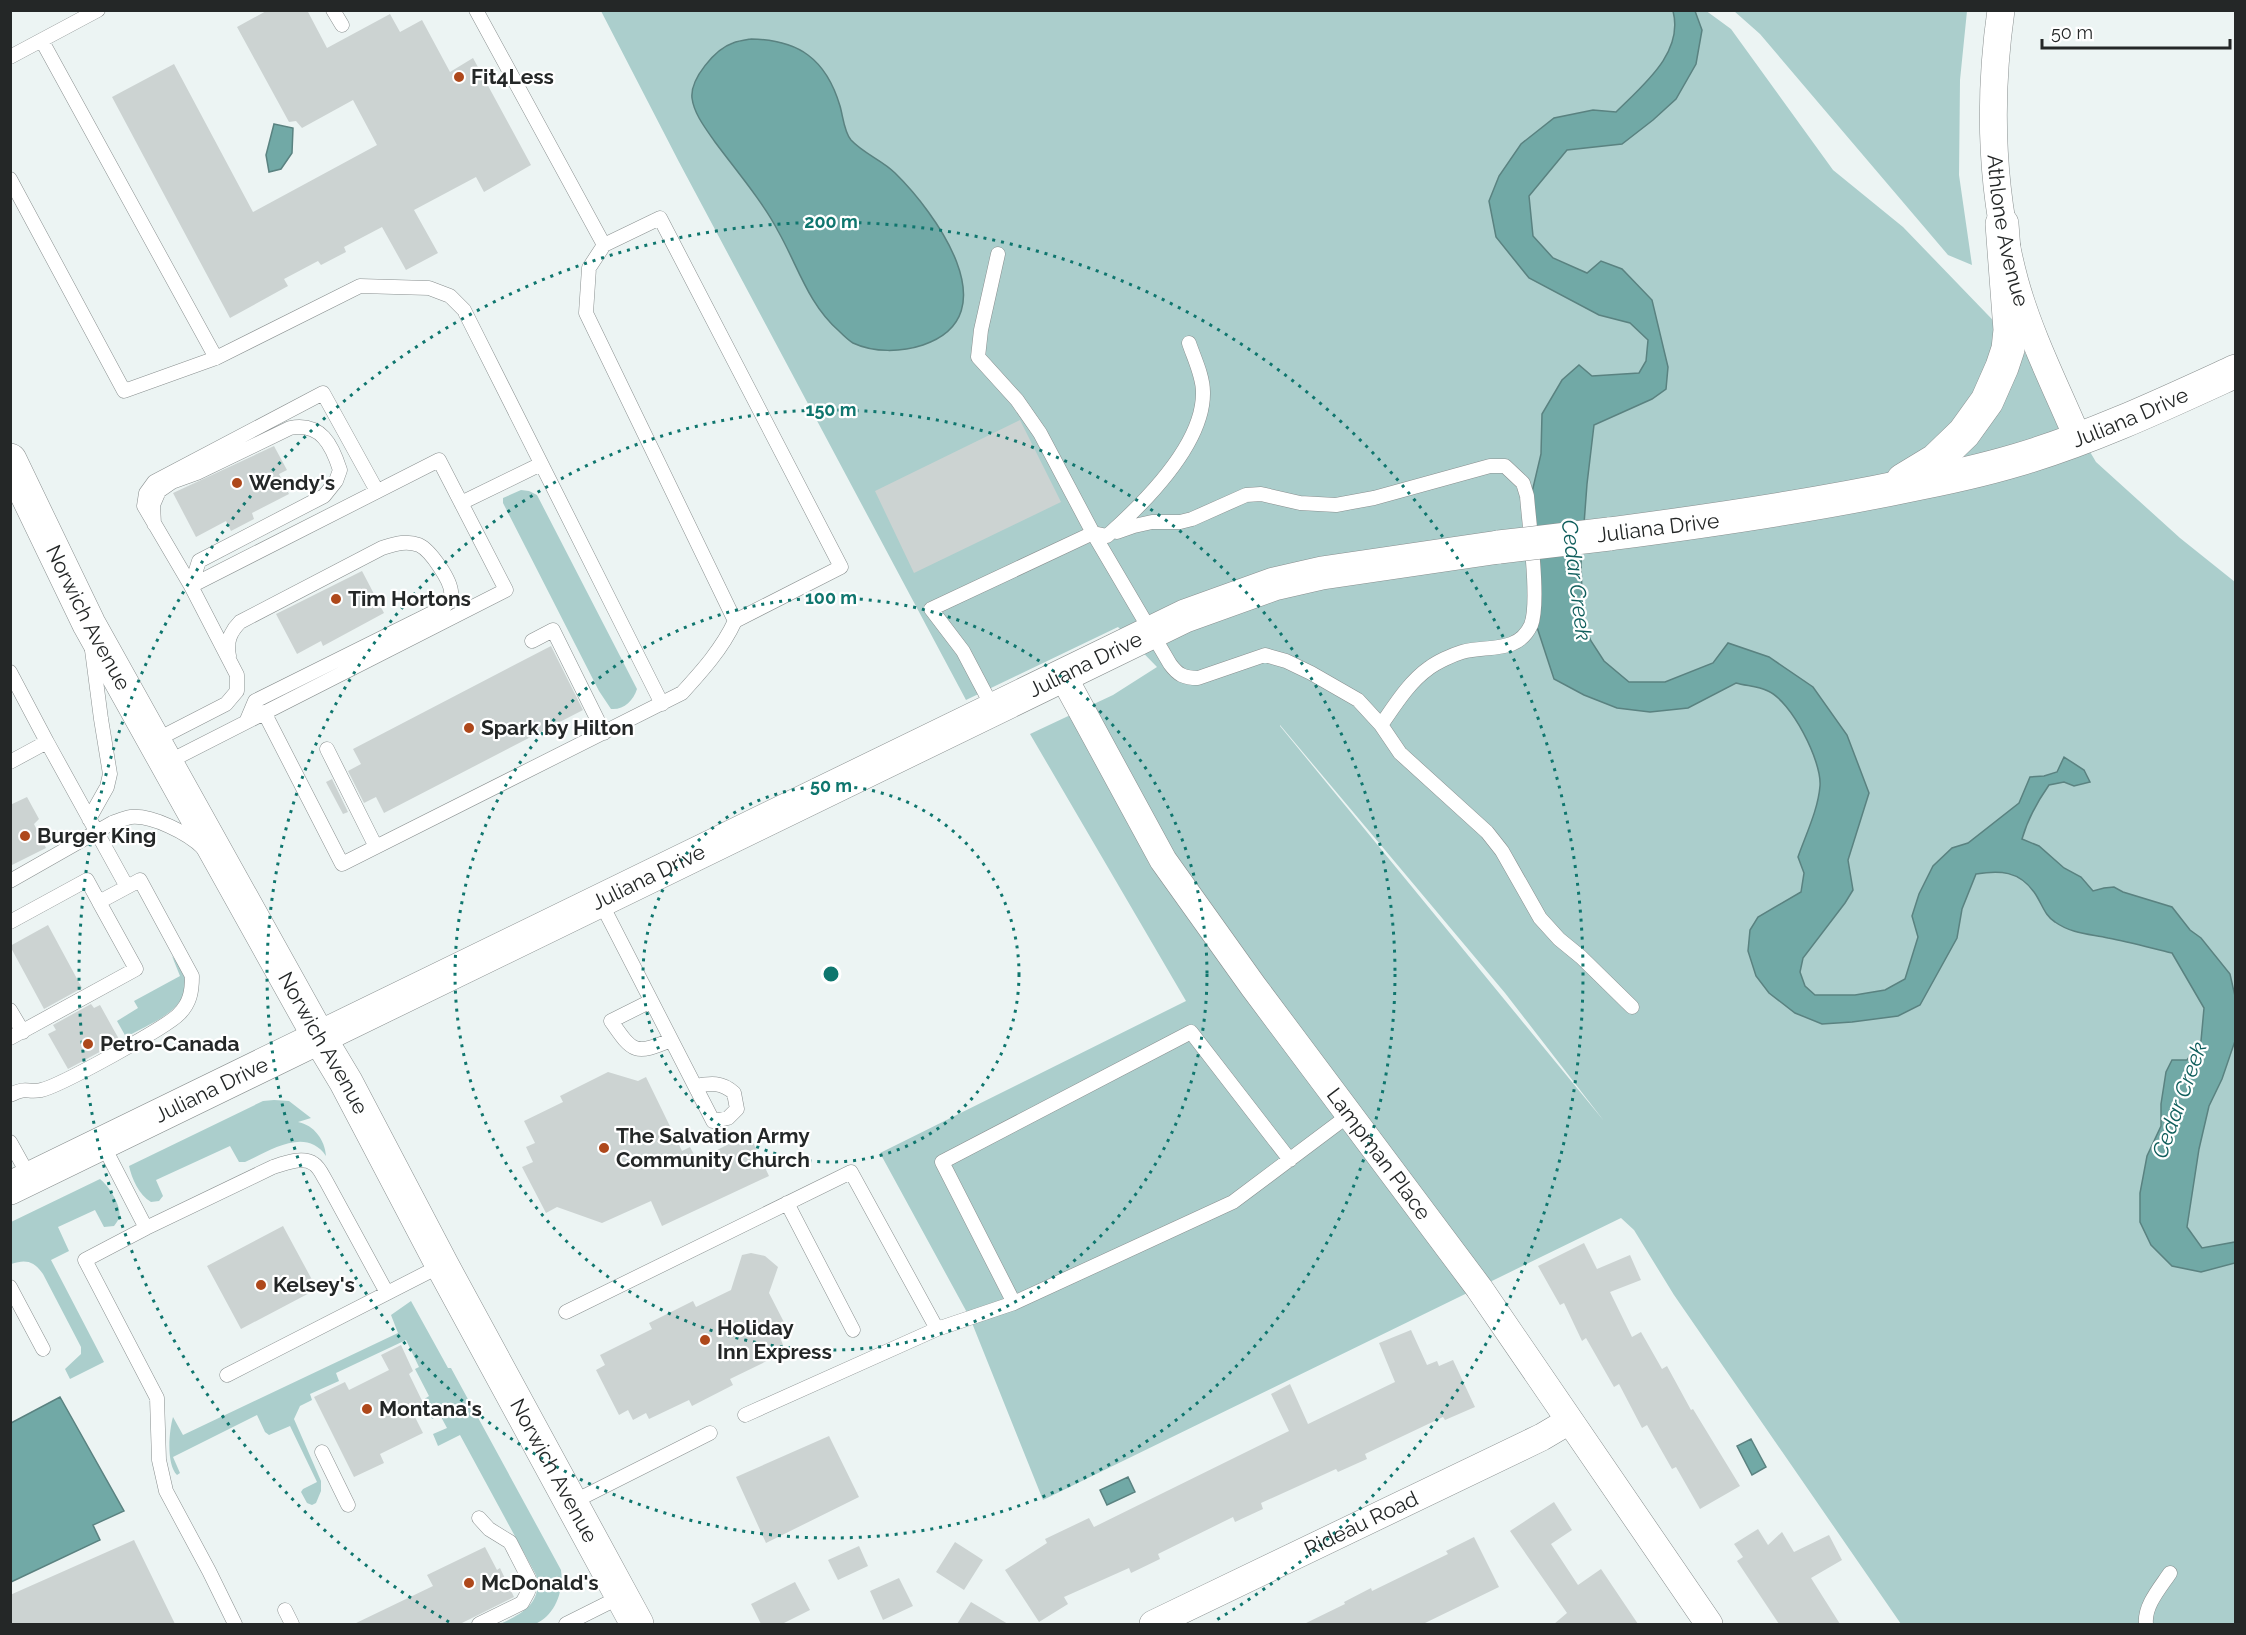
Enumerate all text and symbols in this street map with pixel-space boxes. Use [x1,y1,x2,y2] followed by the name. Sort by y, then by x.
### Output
[2042,12,2230,50] scale bar
[2051,22,2093,43] text: 50 m
[471,64,554,89] place label: Fit4Less
[452,70,466,84] marker: Fit4Less
[1983,154,2035,310] street label: Athlone Avenue
[804,211,858,232] text: 200 m
[2069,382,2192,453] street label: Juliana Drive
[806,399,857,420] text: 150 m
[249,470,335,495] place label: Wendy's
[230,476,244,490] marker: Wendy's
[1595,508,1721,547] street label: Juliana Drive
[1557,518,1597,642] water label: Cedar Creek
[41,541,136,694] street label: Norwich Avenue
[348,586,471,611] place label: Tim Hortons
[805,587,857,608] text: 100 m
[329,592,343,606] marker: Tim Hortons
[1024,626,1146,702] street label: Juliana Drive
[481,715,634,740] place label: Spark by Hilton
[462,721,476,735] marker: Spark by Hilton
[810,775,852,796] text: 50 m
[37,823,156,848] place label: Burger King
[18,829,32,843] marker: Burger King
[587,839,709,915] street label: Juliana Drive
[821,964,841,984] centre of rings
[273,967,374,1118] street label: Norwich Avenue
[100,1031,240,1056] place label: Petro-Canada
[81,1037,95,1051] marker: Petro-Canada
[2146,1038,2212,1162] water label: Cedar Creek
[150,1051,272,1128] street label: Juliana Drive
[1322,1083,1437,1225] street label: Lampman Place
[616,1123,810,1172] place label: The Salvation Army Community Church
[597,1141,611,1155] marker: The Salvation Army Community Church
[273,1272,355,1297] place label: Kelsey's
[254,1278,268,1292] marker: Kelsey's
[717,1315,832,1364] place label: Holiday Inn Express
[698,1333,712,1347] marker: Holiday Inn Express
[505,1394,603,1547] street label: Norwich Avenue
[379,1396,482,1421] place label: Montana's
[360,1402,374,1416] marker: Montana's
[1300,1485,1422,1561] street label: Rideau Road
[481,1570,599,1595] place label: McDonald's
[462,1576,476,1590] marker: McDonald's

